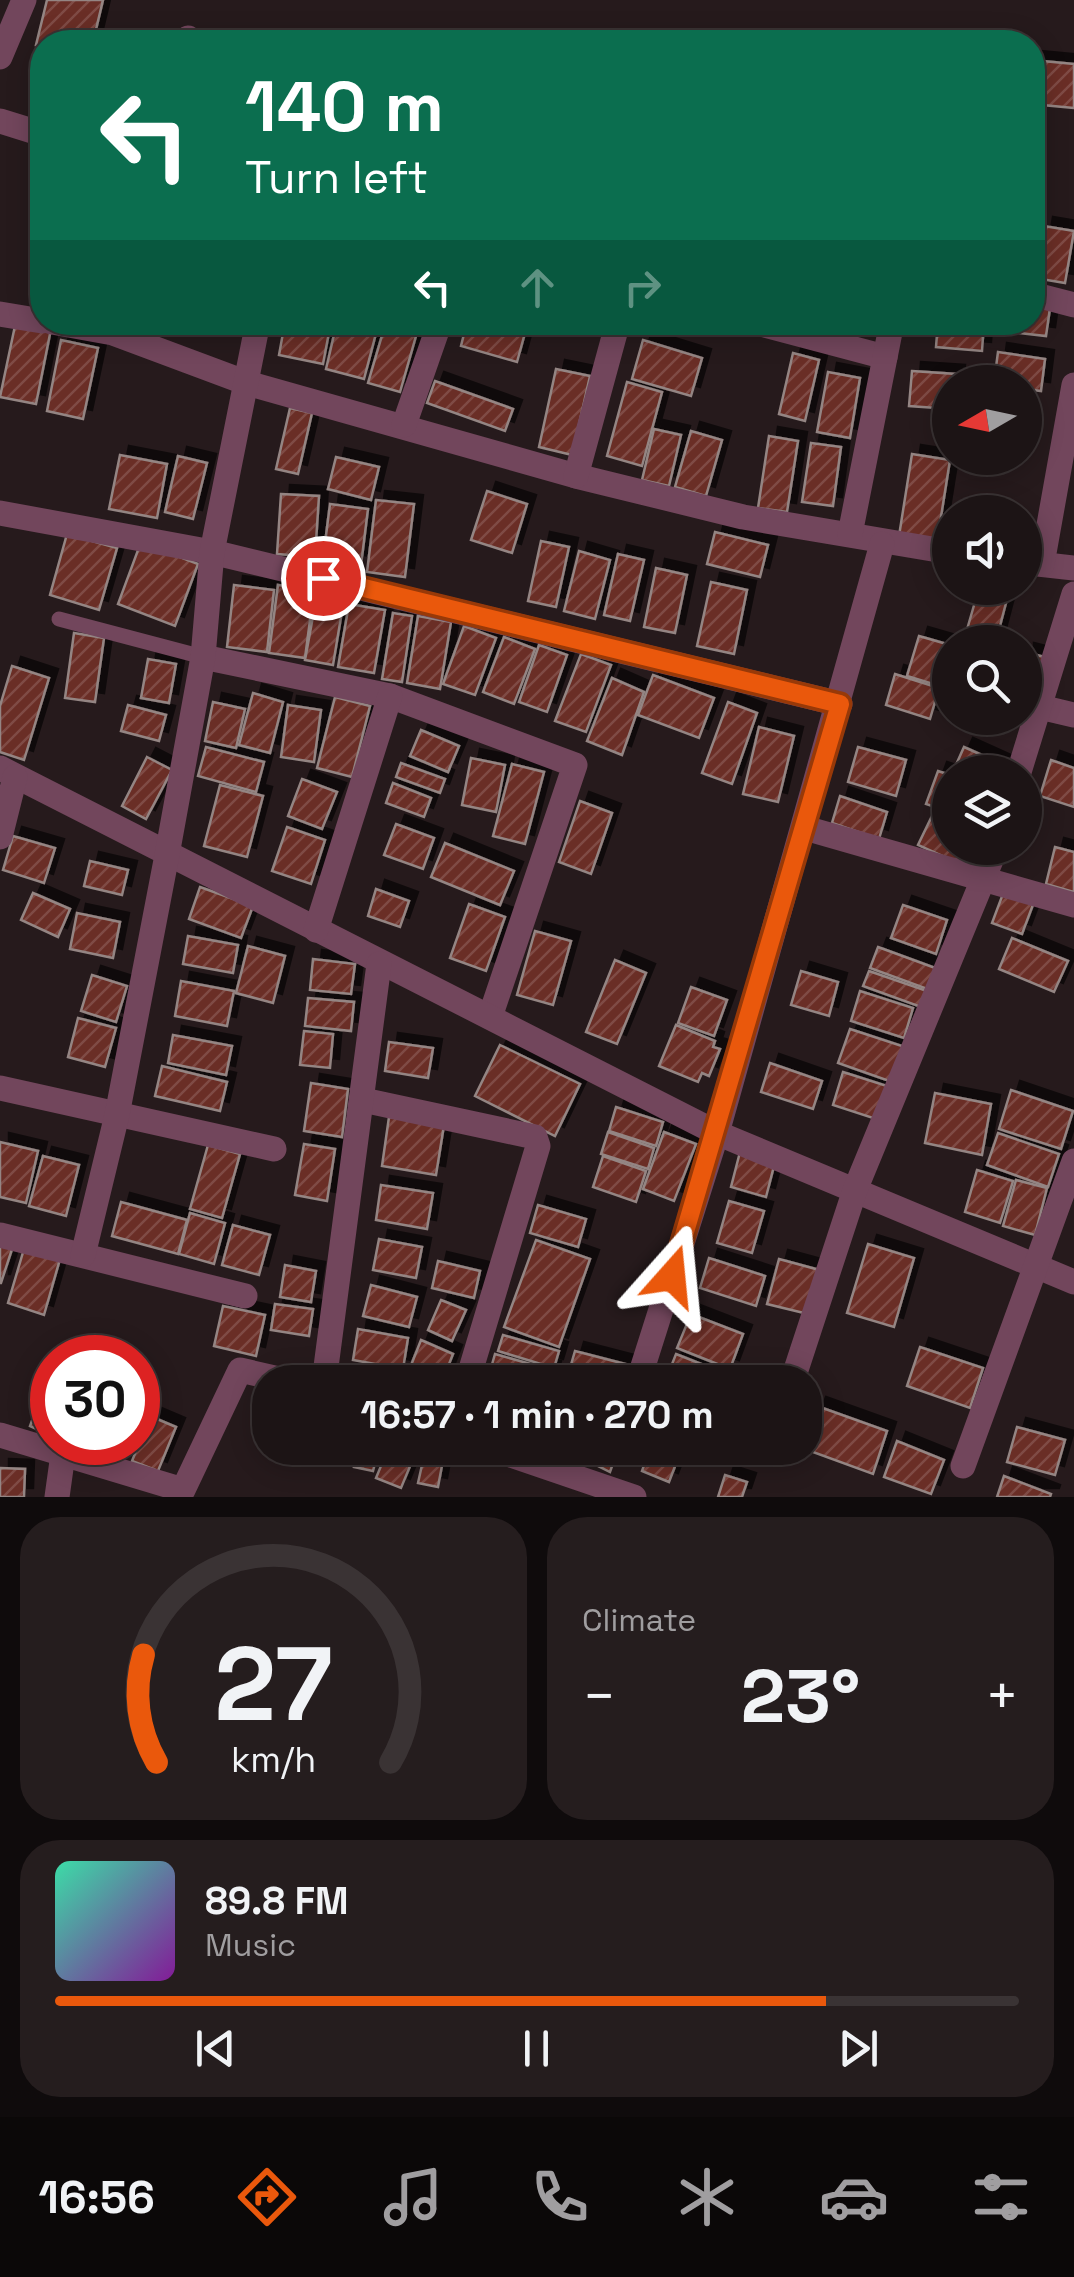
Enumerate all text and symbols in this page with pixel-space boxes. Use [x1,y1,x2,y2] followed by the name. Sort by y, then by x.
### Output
[245,62,444,151] text: 140 m
[80,70,210,200] icon: left
[245,149,428,206] text: Turn left
[405,260,460,315] icon: left
[510,260,565,315] icon: ahead
[615,260,670,315] icon: right
[932,365,1042,475] north arrow
[932,365,1042,865] map controls
[932,495,1042,605] button: sound
[281,536,366,621] pin
[296,551,351,606] icon: arrive
[932,625,1042,735] button: search
[932,755,1042,865] button: layers
[620,1224,724,1328] position arrow
[30,1335,160,1465] speed limit sign: 30
[360,1391,714,1439] text: 16:57 · 1 min · 270 m
[582,1600,696,1640] text: Climate
[214,1618,333,1750] text: 27
[741,1648,860,1744] text: 23°
[582,1661,616,1731] text: −
[985,1661,1019,1731] text: +
[231,1737,316,1782] text: km/h
[205,1877,349,1925] text: 89.8 FM
[205,1925,296,1965] text: Music
[188,2021,243,2076] icon: previous
[509,2021,564,2076] icon: pause
[831,2021,886,2076] icon: next
[232,2162,302,2232] icon: directions
[378,2162,448,2232] icon: music
[525,2162,595,2232] icon: phone
[672,2162,742,2232] icon: climate
[819,2162,889,2232] icon: car
[966,2162,1036,2232] icon: filters
[38,2169,155,2226] text: 16:56

